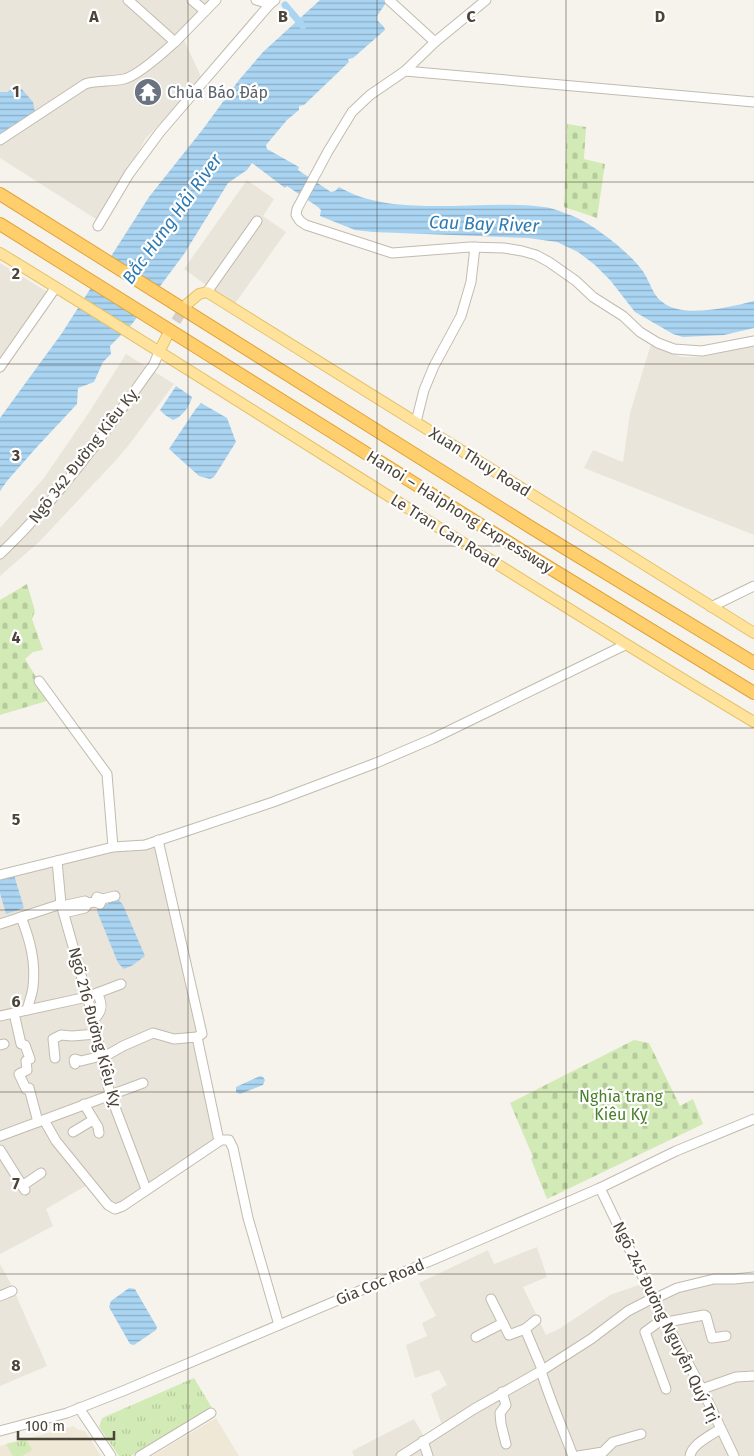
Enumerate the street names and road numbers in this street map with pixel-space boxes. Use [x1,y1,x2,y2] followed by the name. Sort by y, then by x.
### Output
[25,385,142,528] street label: Ngõ 342 Đường Kiêu Kỵ
[426,423,534,501] street label: Xuan Thuy Road
[363,447,557,577] street label: Hanoi – Haiphong Expressway
[387,490,503,572] street label: Le Tran Can Road
[64,945,125,1109] street label: Ngõ 216 Đường Kiêu Kỵ
[609,1218,723,1426] street label: Ngõ 245 Đường Nguyễn Quý Trị
[333,1255,427,1309] street label: Gia Coc Road

